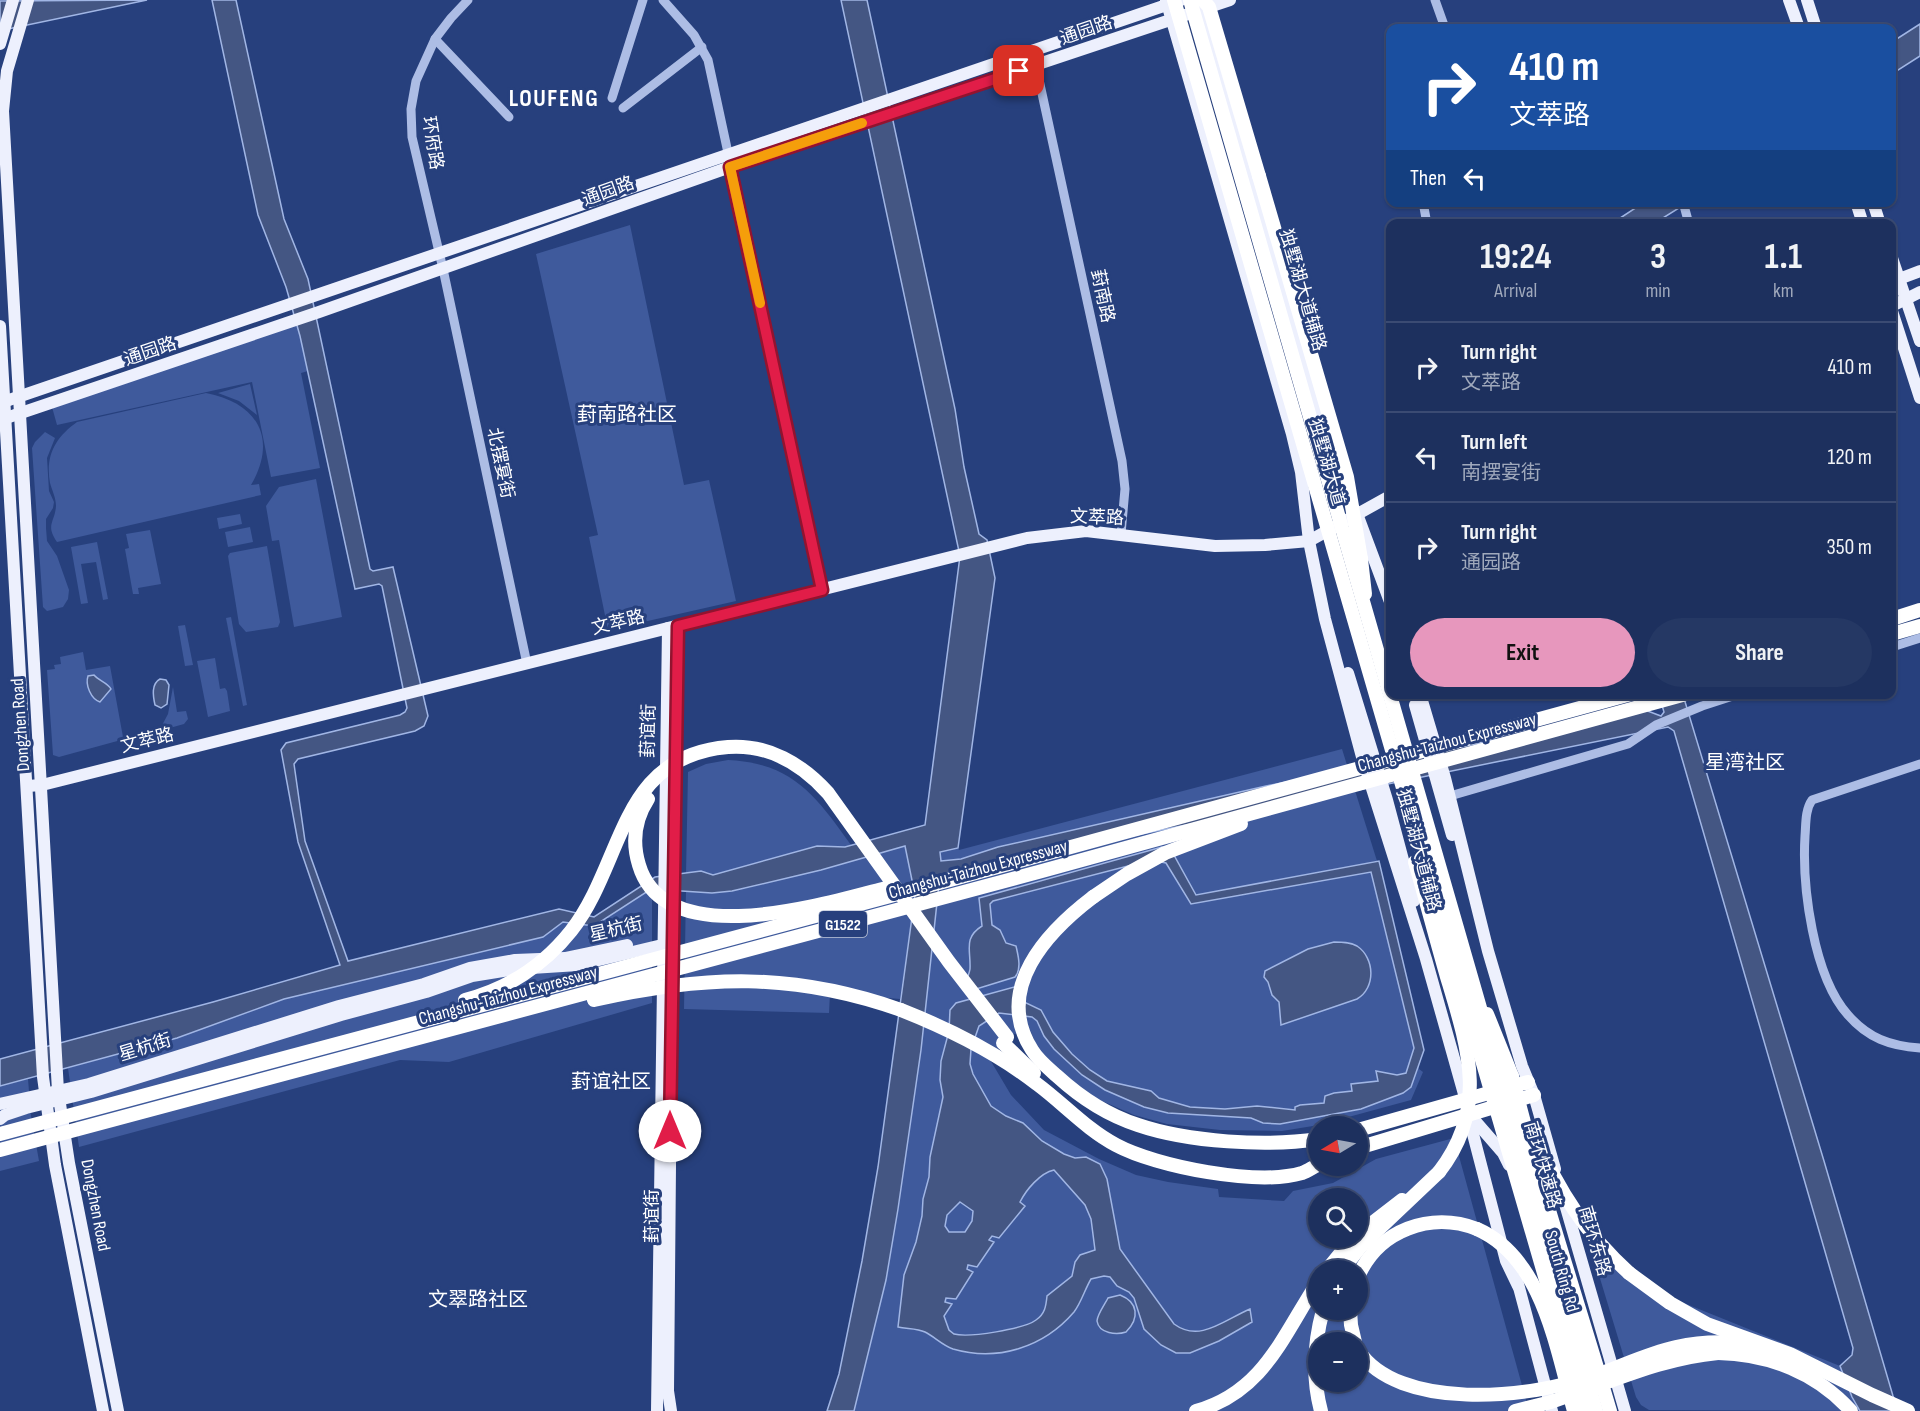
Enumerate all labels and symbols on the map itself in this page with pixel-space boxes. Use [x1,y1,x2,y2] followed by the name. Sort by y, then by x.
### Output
[1057,12,1115,49] street label: 通园路
[993,45,1044,96] pin
[509,84,599,113] district label: LOUFENG
[418,115,447,171] street label: 环府路
[579,172,637,211] street label: 通园路
[1275,227,1330,354] street label: 独墅湖大道辅路
[1087,268,1118,325] street label: 葑南路
[121,333,179,370] street label: 通园路
[577,403,677,427] district label: 葑南路社区
[1304,416,1349,508] street label: 独墅湖大道
[483,426,518,501] street label: 北摆宴街
[1070,506,1124,529] street label: 文萃路
[589,606,647,639] street label: 文萃路
[7,678,34,772] street label: Dongzhen Road
[638,704,659,758] street label: 葑谊街
[1355,708,1539,776] street label: Changshu-Taizhou Expressway
[118,724,176,757] street label: 文萃路
[1705,751,1785,775] district label: 星湾社区
[1392,787,1445,914] street label: 独墅湖大道辅路
[886,835,1070,903] street label: Changshu-Taizhou Expressway
[819,911,867,937] road number: G1522
[587,913,645,946] street label: 星杭街
[416,961,600,1029] street label: Changshu-Taizhou Expressway
[116,1030,174,1065] street label: 星杭街
[571,1070,651,1094] district label: 葑谊社区
[638,1099,702,1163] position arrow
[1308,1116,1368,1176] north arrow
[1520,1119,1565,1211] street label: 南环快速路
[76,1157,115,1253] street label: Dongzhen Road
[642,1189,663,1243] street label: 葑谊街
[1575,1204,1615,1279] street label: 南环东路
[1540,1228,1583,1314] street label: South Ring Rd
[428,1288,528,1312] district label: 文翠路社区

